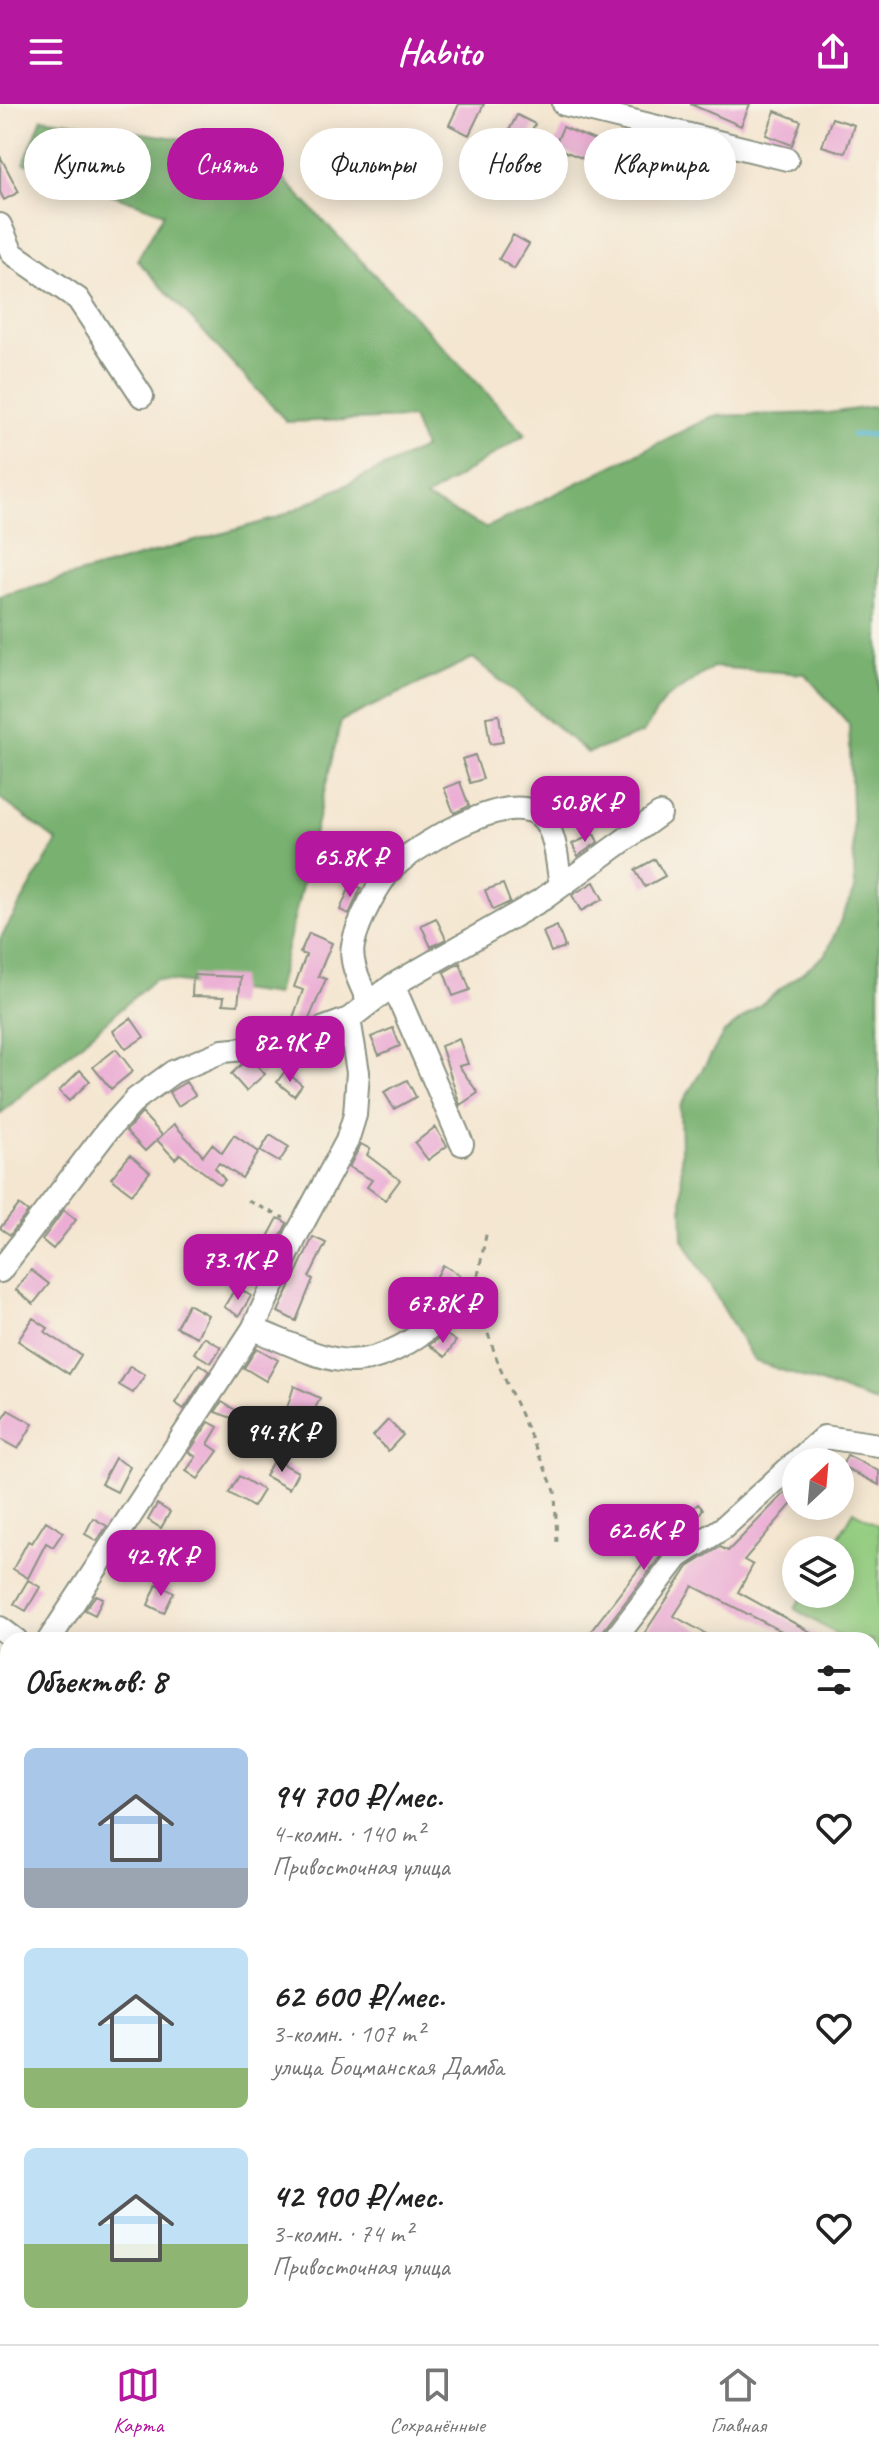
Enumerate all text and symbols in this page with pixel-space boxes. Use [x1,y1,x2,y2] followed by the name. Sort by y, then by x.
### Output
[397,29,482,75] text: Habito
[24,30,68,74] icon: menu
[811,30,855,74] icon: share
[24,128,151,200] chip: Купить
[167,128,284,200] chip: Снять
[300,128,443,200] chip: Фильтры
[459,128,568,200] chip: Новое
[584,128,736,200] chip: Квартира
[511,776,659,844] pin: 50.8K ₽
[549,785,621,818] text: 50.8K ₽
[276,831,424,899] pin: 65.8K ₽
[313,840,387,873] text: 65.8K ₽
[216,1016,364,1084] pin: 82.9K ₽
[254,1025,326,1058] text: 82.9K ₽
[164,1234,312,1302] pin: 73.1K ₽
[201,1243,275,1276] text: 73.1K ₽
[369,1277,517,1345] pin: 67.8K ₽
[406,1286,480,1319] text: 67.8K ₽
[208,1406,356,1474] pin: 94.7K ₽
[246,1415,318,1448] text: 94.7K ₽
[782,1448,854,1520] north arrow
[782,1448,854,1608] map controls
[570,1504,718,1572] pin: 62.6K ₽
[607,1513,681,1546] text: 62.6K ₽
[87,1530,235,1598] pin: 42.9K ₽
[782,1536,854,1608] button: layers
[125,1539,197,1572] text: 42.9K ₽
[812,1658,856,1702] icon: filters
[24,1659,166,1702] text: Объектов: 8
[272,1774,443,1817] text: 94 700 ₽/мес.
[88,1780,184,1876] icon: home
[812,1806,856,1850] icon: heart
[272,1817,424,1850] text: 4-комн. · 140 m²
[272,1850,450,1883] text: Привосточная улица
[272,1974,445,2017] text: 62 600 ₽/мес.
[88,1980,184,2076] icon: home
[812,2006,856,2050] icon: heart
[272,2017,424,2050] text: 3-комн. · 107 m²
[272,2050,504,2083] text: улица Боцманская Дамба
[272,2174,443,2217] text: 42 900 ₽/мес.
[88,2180,184,2276] icon: home
[812,2206,856,2250] icon: heart
[272,2217,412,2250] text: 3-комн. · 74 m²
[272,2250,450,2283] text: Привосточная улица
[113,2363,163,2439] tab: Карта
[389,2363,485,2439] tab: Сохранённые
[711,2363,766,2439] tab: Главная

